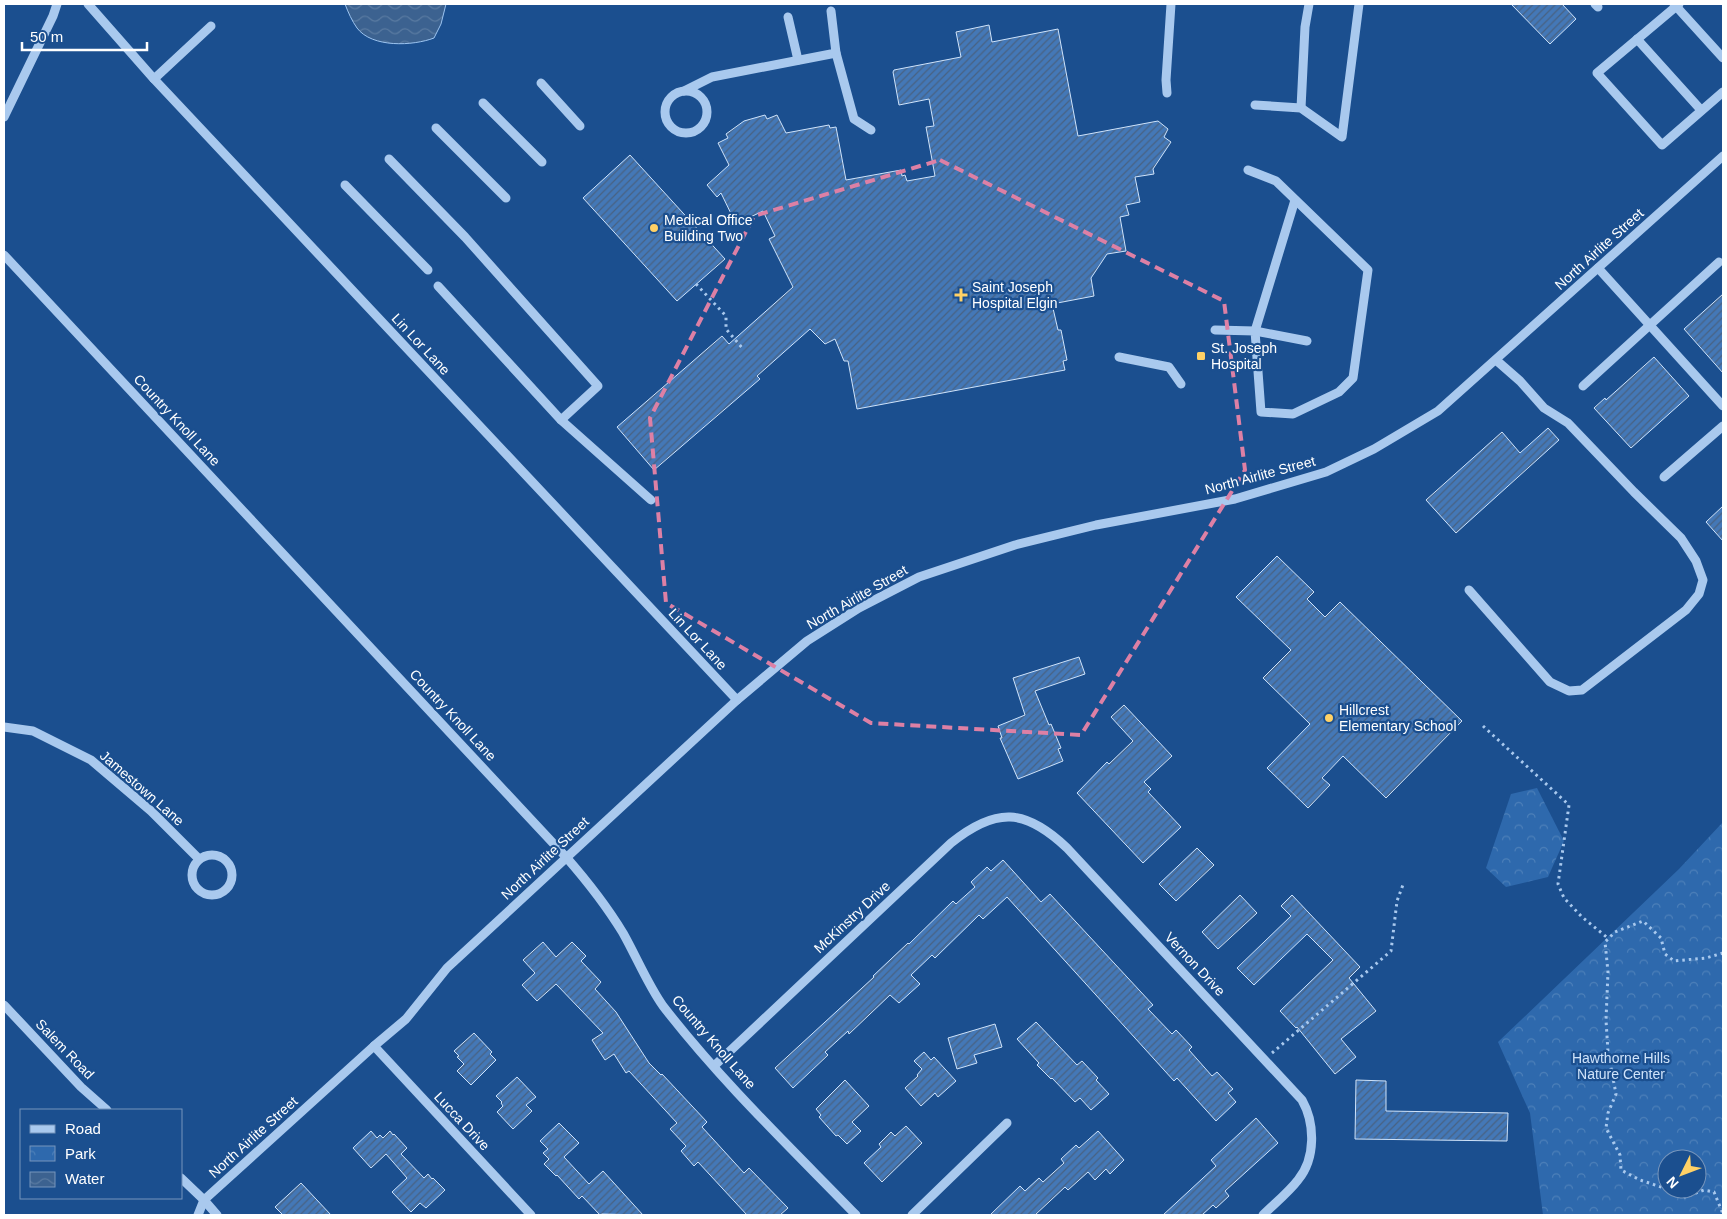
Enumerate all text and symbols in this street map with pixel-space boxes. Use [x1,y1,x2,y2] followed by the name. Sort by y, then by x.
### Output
[22,20,148,52] scale bar
[30,28,63,45] text: 50 m
[1551,205,1647,293] street label: North Airlite Street
[664,212,753,244] place label: Medical Office Building Two
[648,222,660,234] marker: Medical Office Building Two
[972,279,1058,311] place label: Saint Joseph Hospital Elgin
[954,288,968,302] marker: Saint Joseph Hospital Elgin
[389,310,454,378] street label: Lin Lor Lane
[1211,340,1277,372] place label: St. Joseph Hospital
[1195,350,1207,362] marker: St. Joseph Hospital
[131,371,224,469] street label: Country Knoll Lane
[1203,453,1317,497] street label: North Airlite Street
[804,562,910,632] street label: North Airlite Street
[666,605,731,673] street label: Lin Lor Lane
[407,666,500,764] street label: Country Knoll Lane
[1339,702,1457,734] place label: Hillcrest Elementary School
[1323,712,1335,724] marker: Hillcrest Elementary School
[97,747,187,829] street label: Jamestown Lane
[498,813,592,903] street label: North Airlite Street
[811,878,893,956] street label: McKinstry Drive
[1162,929,1229,999] street label: Vernon Drive
[669,992,759,1092] street label: Country Knoll Lane
[32,1016,98,1082] street label: Salem Road
[1572,1050,1670,1082] park label: Hawthorne Hills Nature Center
[431,1089,493,1154] street label: Lucca Drive
[205,1093,301,1181] street label: North Airlite Street
[20,1109,182,1199] legend
[65,1120,101,1137] text: Road
[65,1145,96,1162] text: Park
[1657,1149,1707,1199] north arrow
[65,1170,104,1187] text: Water
[1663,1174,1682,1192] text: N

